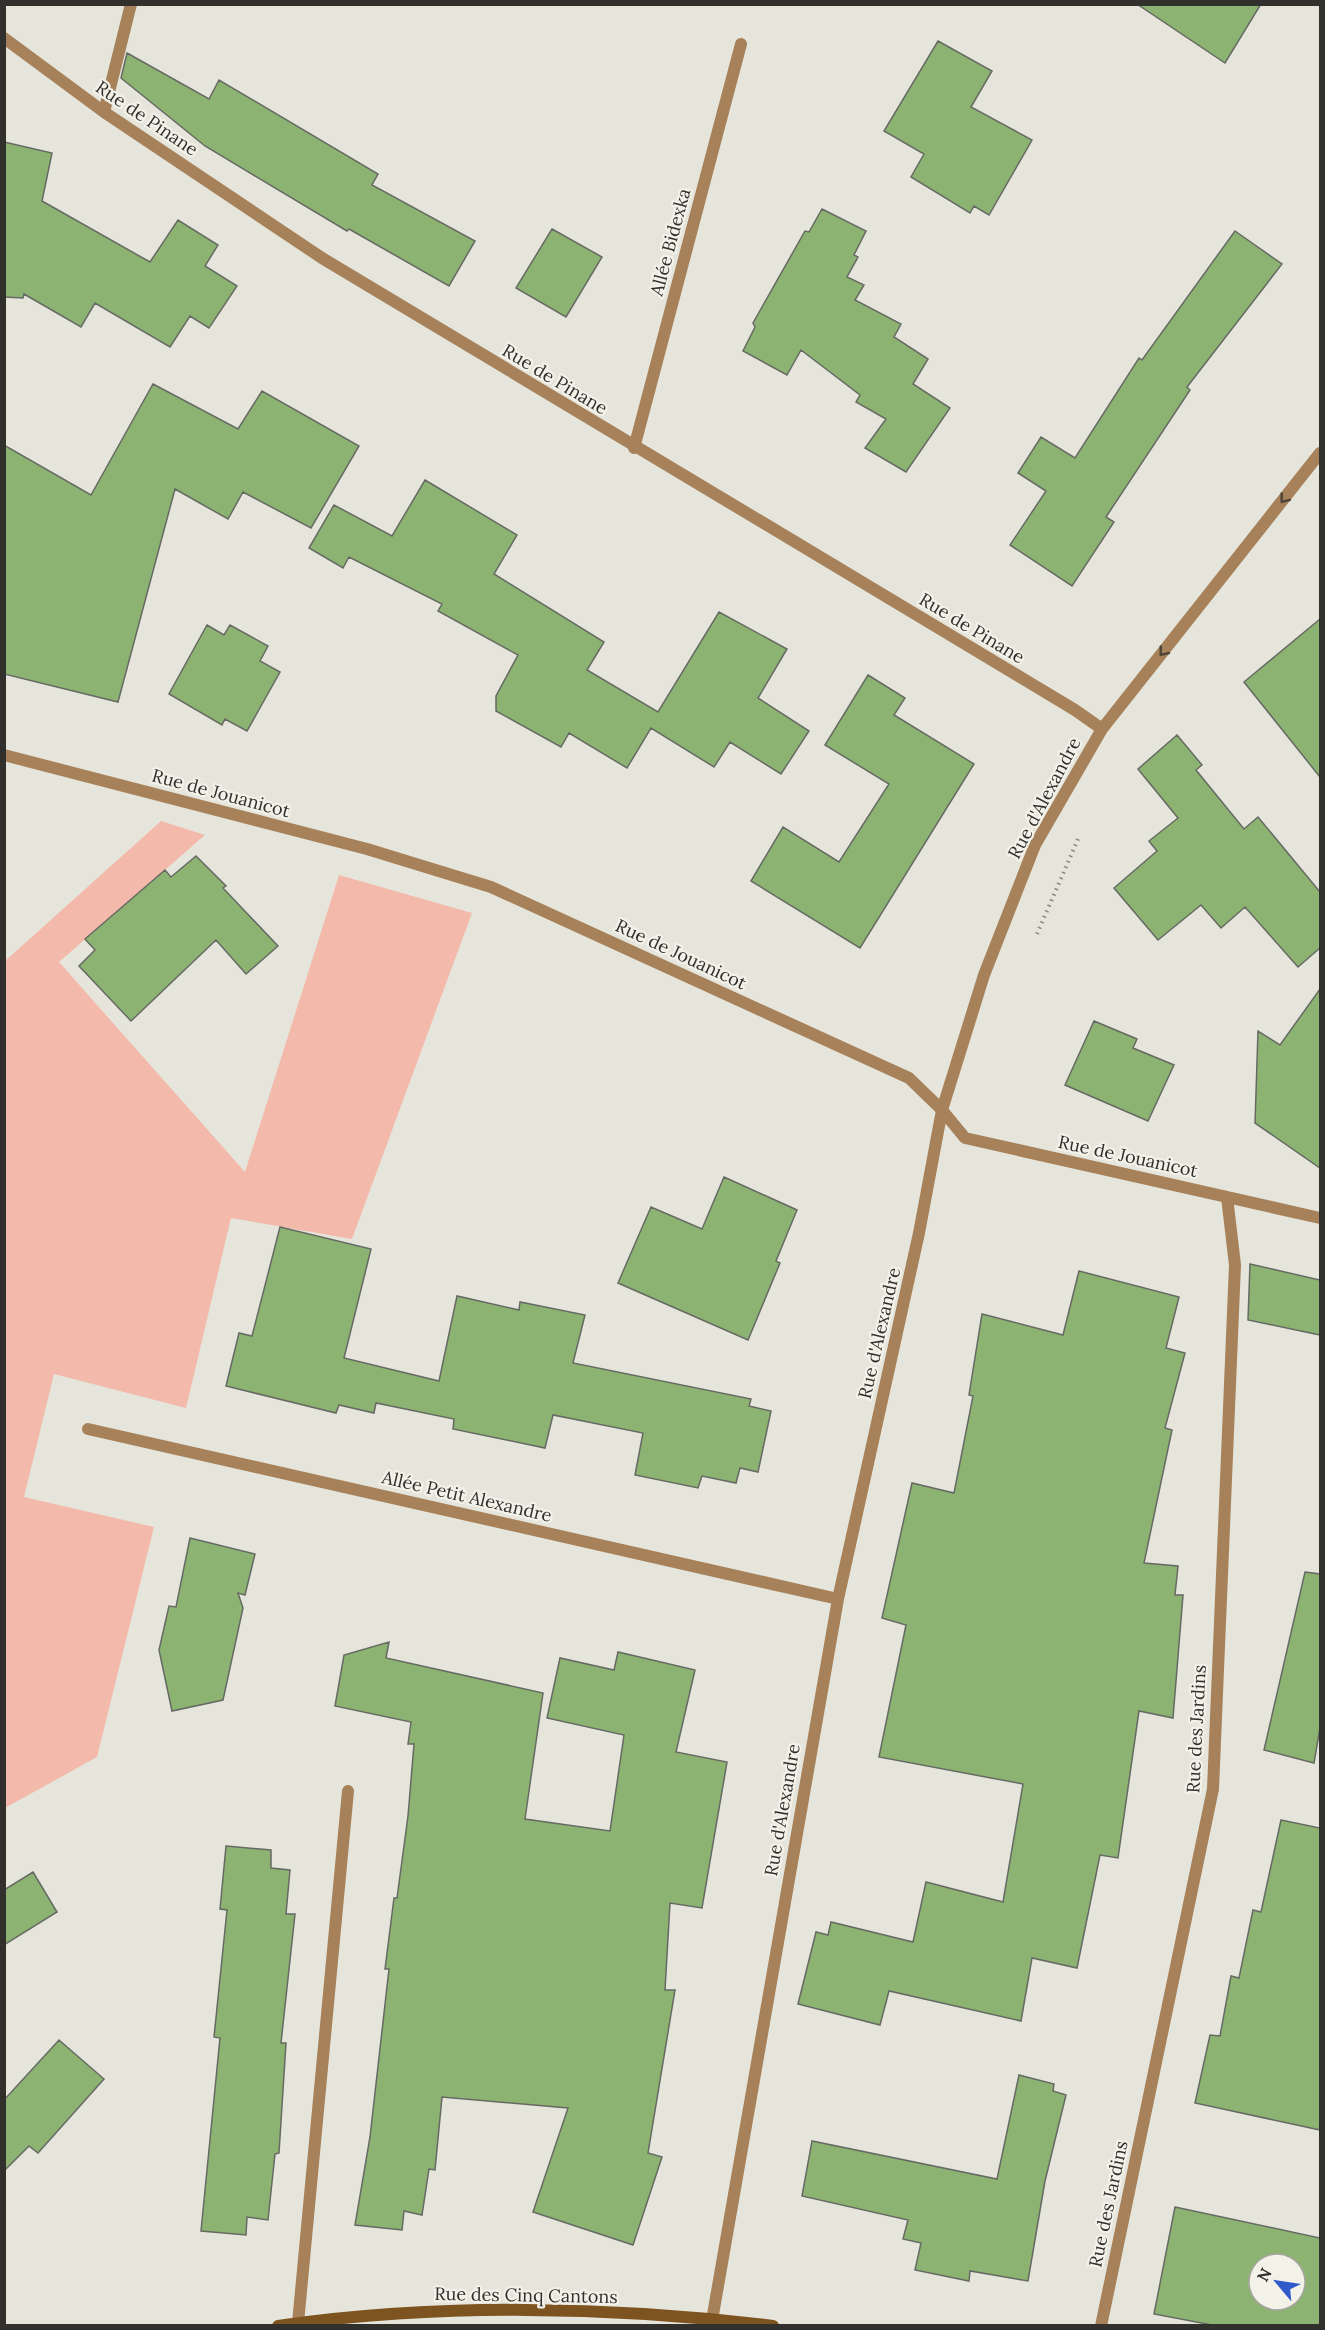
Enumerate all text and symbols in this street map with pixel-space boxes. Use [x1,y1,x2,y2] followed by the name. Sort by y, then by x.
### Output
[91,75,203,161] street label: Rue de Pinane
[644,186,695,299] street label: Allée Bidexka
[498,339,612,420] street label: Rue de Pinane
[1281,492,1292,503] one-way arrow
[915,588,1029,669] street label: Rue de Pinane
[1160,645,1171,656] one-way arrow
[1002,733,1086,863] street label: Rue d'Alexandre
[149,764,293,822] street label: Rue de Jouanicot
[612,914,750,994] street label: Rue de Jouanicot
[1056,1130,1200,1182] street label: Rue de Jouanicot
[853,1265,905,1401] street label: Rue d'Alexandre
[379,1465,554,1527] street label: Allée Petit Alexandre
[1181,1664,1211,1794] street label: Rue des Jardins
[759,1742,805,1878] street label: Rue d'Alexandre
[1083,2139,1133,2269] street label: Rue des Jardins
[1247,2252,1307,2312] north arrow
[1252,2264,1276,2285] text: N
[434,2282,618,2308] street label: Rue des Cinq Cantons

